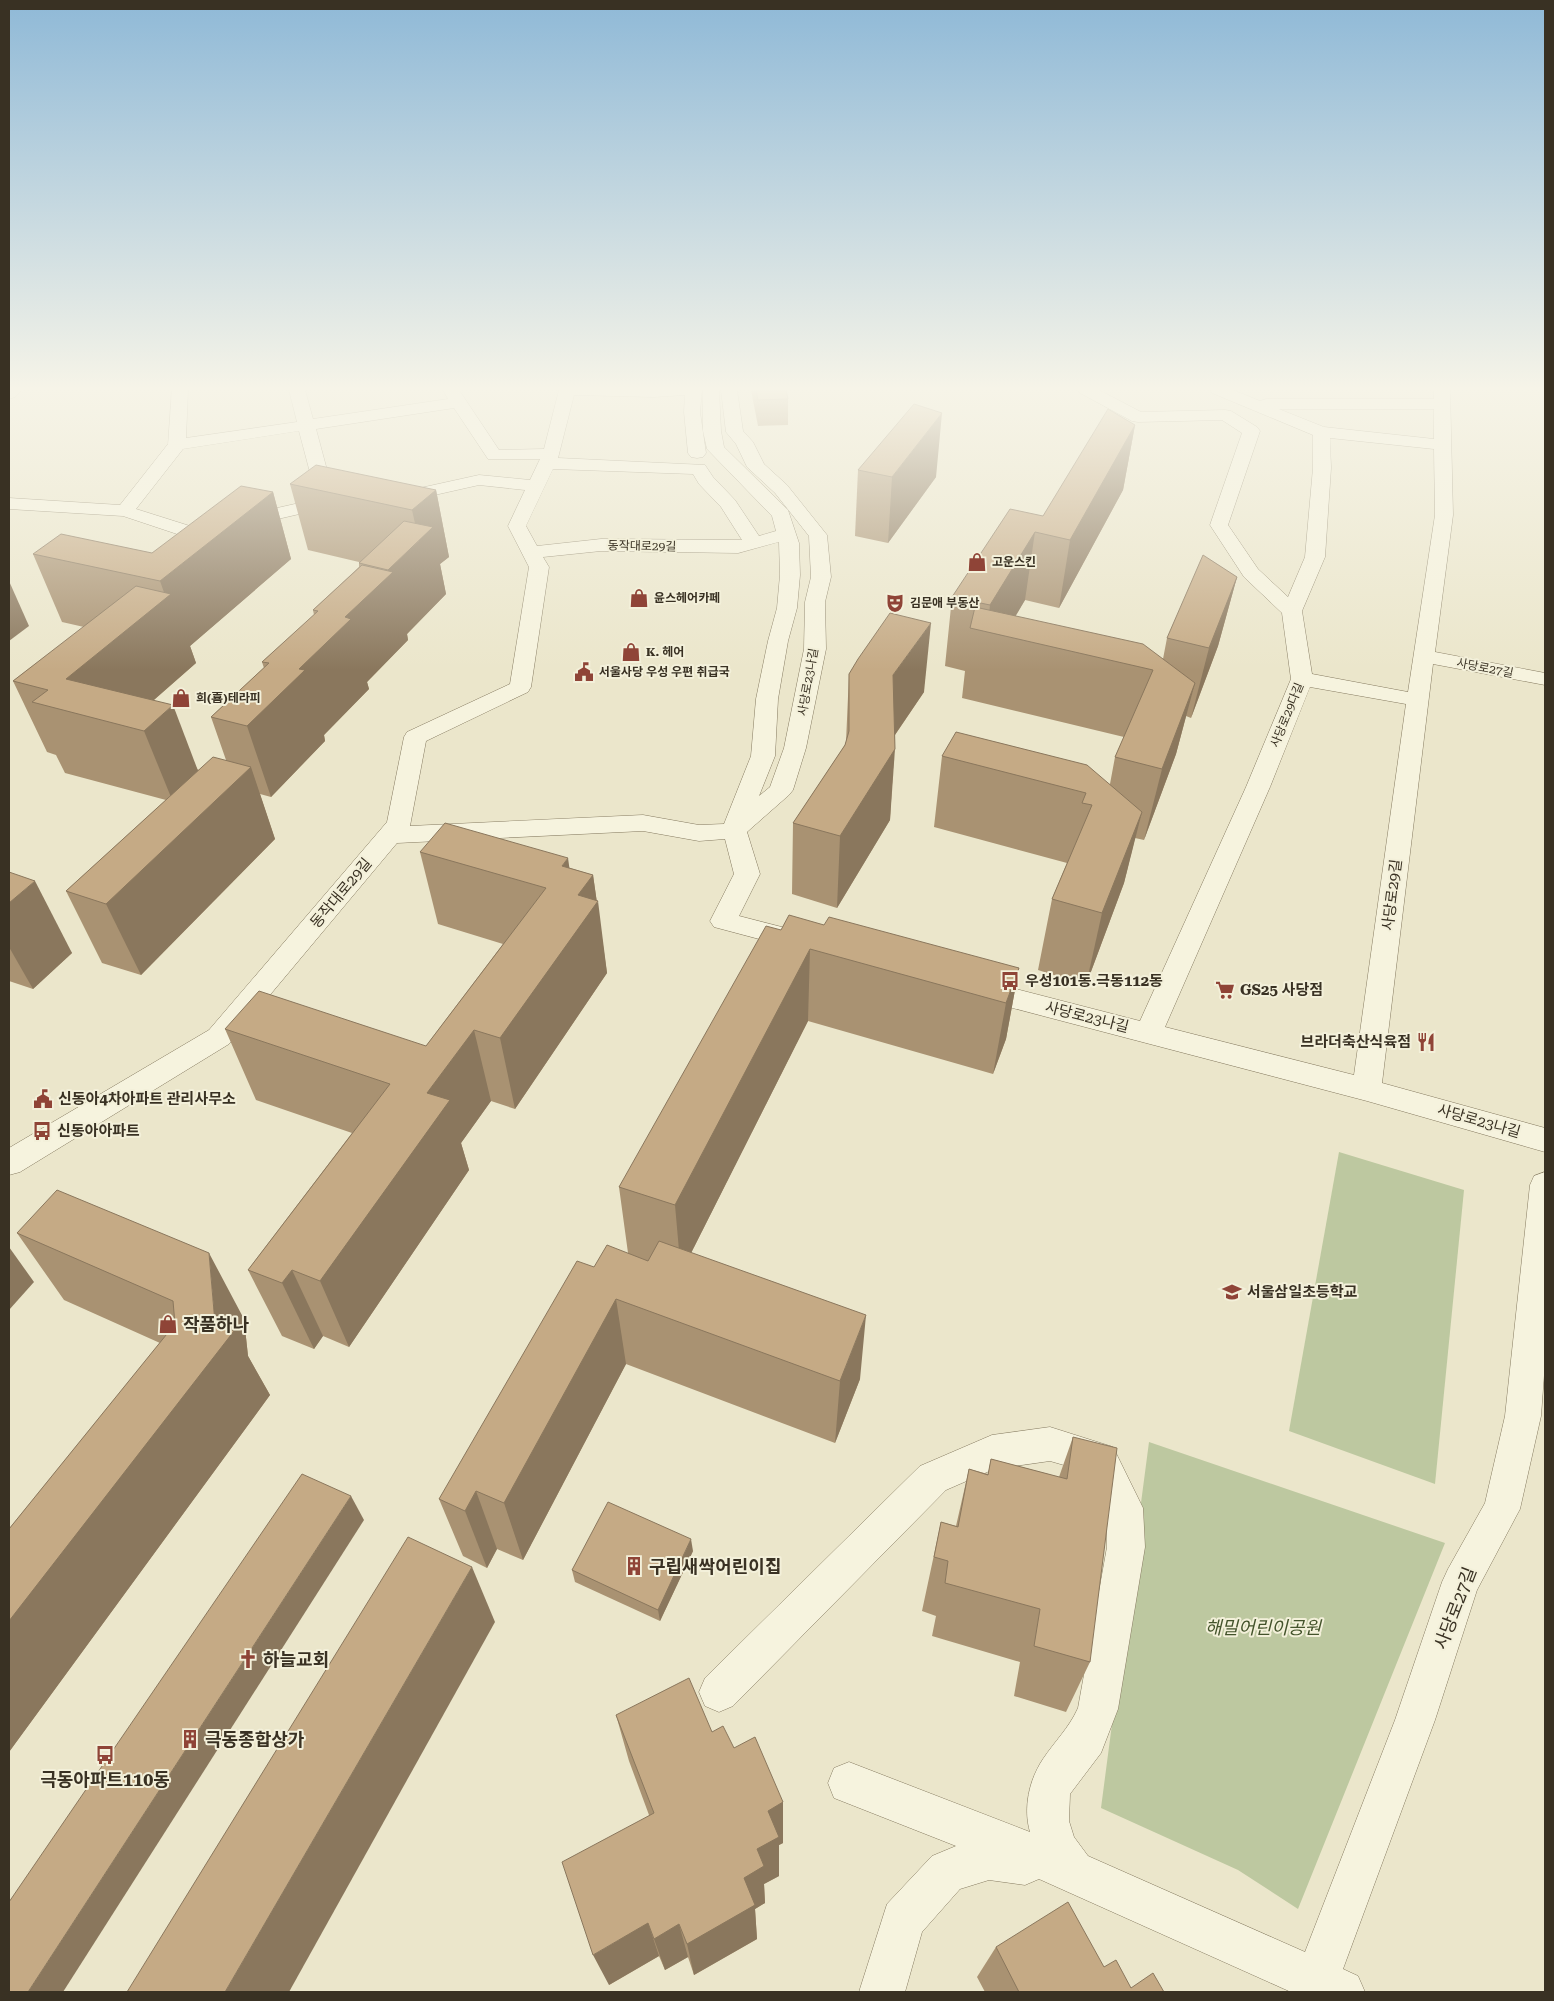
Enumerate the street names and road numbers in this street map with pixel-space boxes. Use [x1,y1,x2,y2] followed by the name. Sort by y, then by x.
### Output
[608,538,676,554] street label: 동작대로29길
[795,647,821,717] street label: 사당로23나길
[1455,656,1515,680] street label: 사당로27길
[1268,681,1306,749] street label: 사당로29다길
[307,854,375,932] street label: 동작대로29길
[1379,858,1405,932] street label: 사당로29길
[1043,998,1131,1036] street label: 사당로23나길
[1435,1101,1523,1141] street label: 사당로23나길
[1430,1564,1480,1652] street label: 사당로27길

